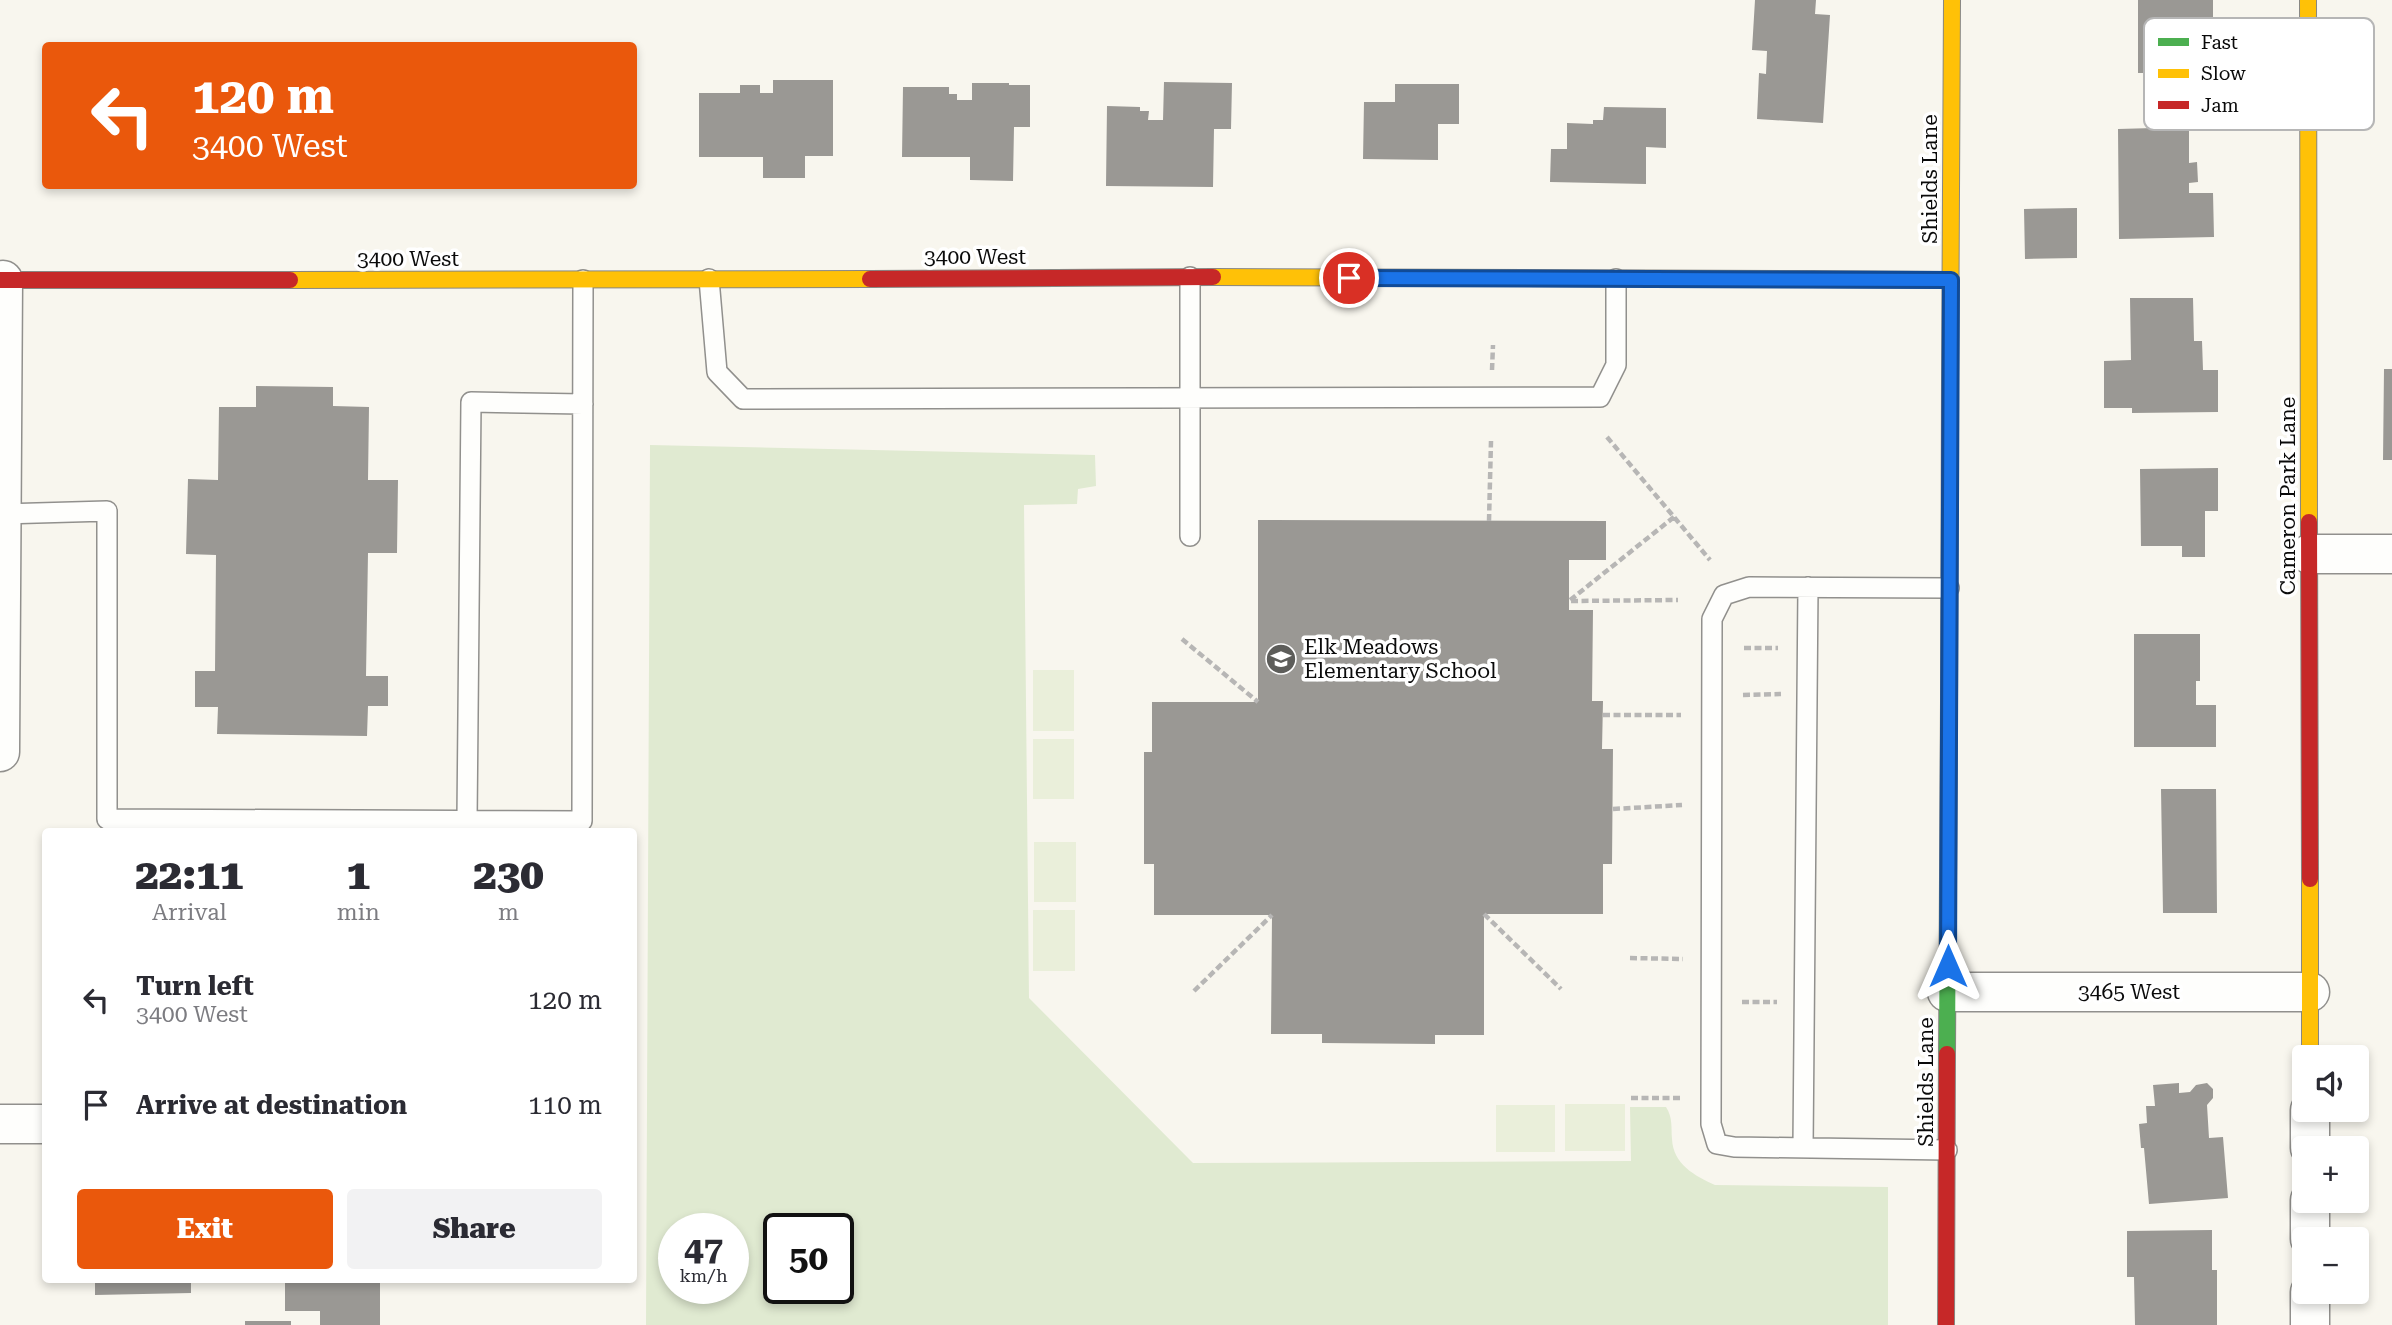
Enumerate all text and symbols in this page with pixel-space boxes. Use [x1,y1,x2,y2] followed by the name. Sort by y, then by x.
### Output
[2144,18,2374,130] legend
[2201,31,2238,54] text: Fast
[2201,62,2246,85] text: Slow
[192,68,334,125] text: 120 m
[77,70,168,161] icon: left
[2201,94,2239,117] text: Jam
[1918,114,1942,244] street label: Shields Lane
[192,127,348,165] text: 3400 West
[924,245,1026,269] street label: 3400 West
[357,247,459,271] street label: 3400 West
[1319,248,1379,308] pin
[1330,259,1368,297] icon: arrive
[2276,397,2300,595] street label: Cameron Park Lane
[1304,635,1497,683] place label: Elk Meadows Elementary School
[1264,642,1298,676] school or university icon: Elk Meadows Elementary School
[135,850,243,899] text: 22:11
[346,850,370,899] text: 1
[473,850,544,899] text: 230
[152,899,227,926] text: Arrival
[337,899,380,926] text: min
[498,899,519,926] text: m
[1911,929,1985,1003] position arrow
[136,971,254,1001] text: Turn left
[2078,980,2180,1004] street label: 3465 West
[77,981,115,1019] icon: left
[528,985,602,1015] text: 120 m
[136,1001,248,1028] text: 3400 West
[1914,1017,1938,1147] street label: Shields Lane
[2292,1045,2369,1304] map controls
[2292,1045,2369,1122] button: sound
[77,1086,115,1124] icon: arrive
[136,1090,407,1120] text: Arrive at destination
[528,1090,602,1120] text: 110 m
[2292,1136,2369,1213] button: +
[77,1189,333,1269] button: Exit
[347,1189,602,1269] button: Share
[763,1213,854,1304] speed limit sign: 50
[2292,1227,2369,1304] button: −
[684,1229,723,1270] text: 47
[679,1265,728,1286] text: km/h

